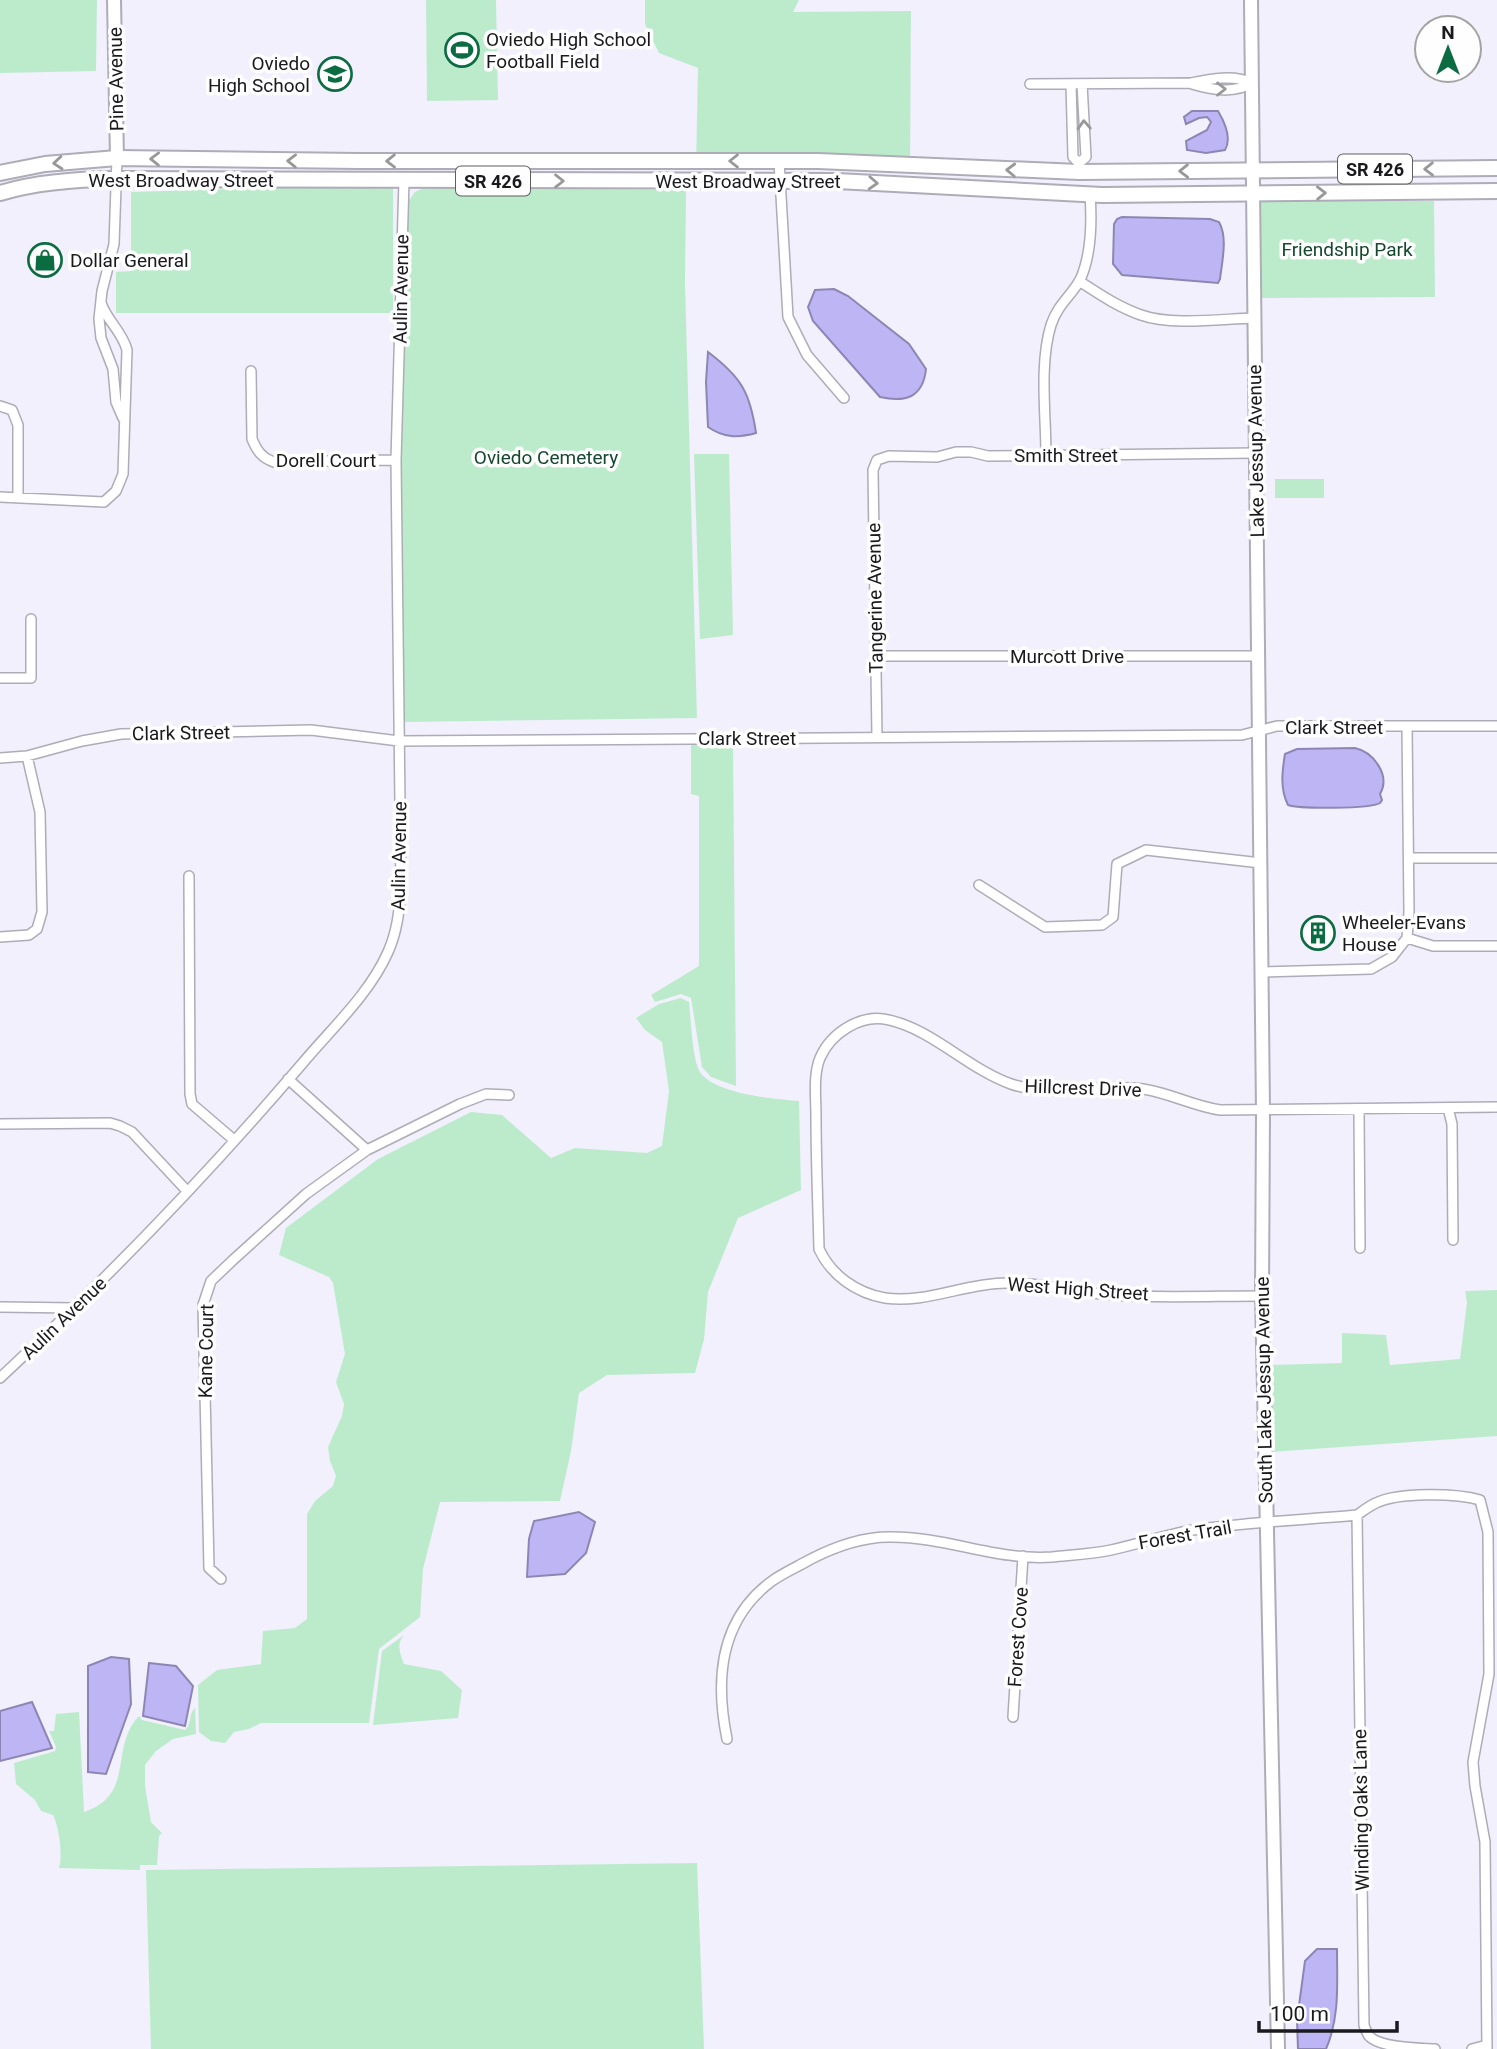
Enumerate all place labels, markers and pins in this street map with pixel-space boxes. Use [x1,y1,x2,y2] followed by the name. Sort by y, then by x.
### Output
[486,28,651,73] place label: Oviedo High School Football Field
[443,31,481,69] sports icon: Oviedo High School Football Field
[208,52,310,97] place label: Oviedo High School
[316,55,354,93] school or university icon: Oviedo High School
[26,241,64,279] shop icon: Dollar General
[70,249,189,272] place label: Dollar General
[1342,911,1466,956] place label: Wheeler-Evans House
[1299,914,1337,952] building icon: Wheeler-Evans House

